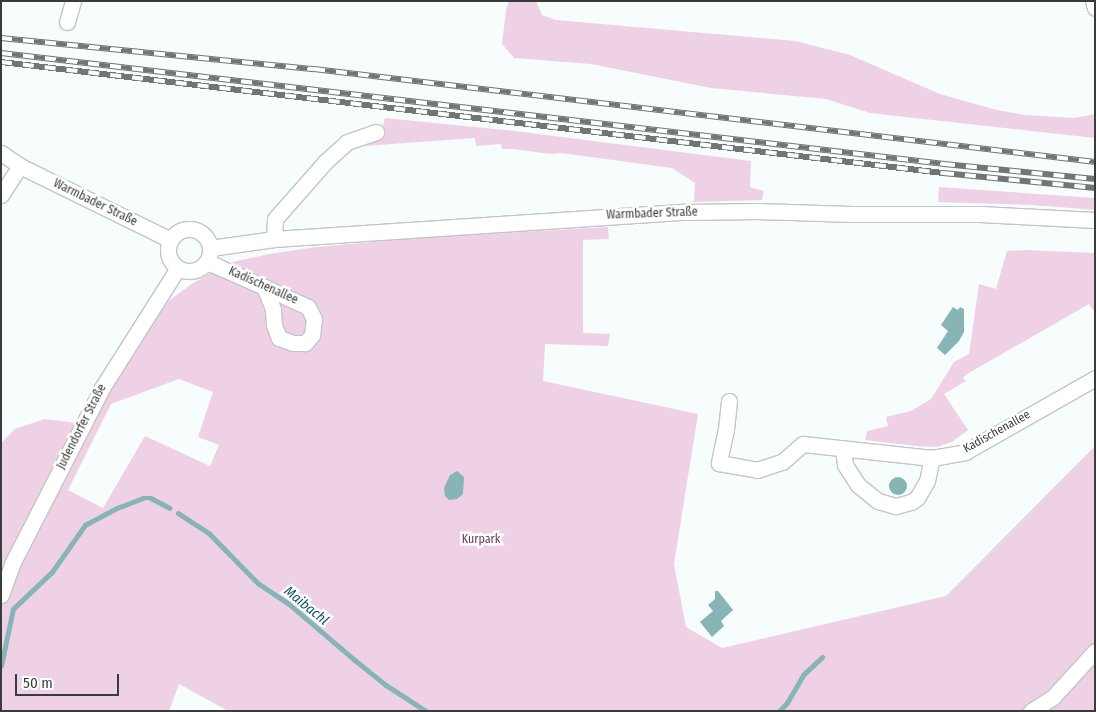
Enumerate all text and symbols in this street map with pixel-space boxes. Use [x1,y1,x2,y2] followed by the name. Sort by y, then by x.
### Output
[51,177,139,229] street label: Warmbader Straße
[606,205,698,223] street label: Warmbader Straße
[226,264,300,308] street label: Kadischenallee
[54,382,110,472] street label: Judendorfer Straße
[961,408,1033,456] street label: Kadischenallee
[462,533,500,547] park label: Kurpark
[280,583,332,629] water label: Maibachl
[18,664,121,696] scale bar
[23,674,53,692] text: 50 m

